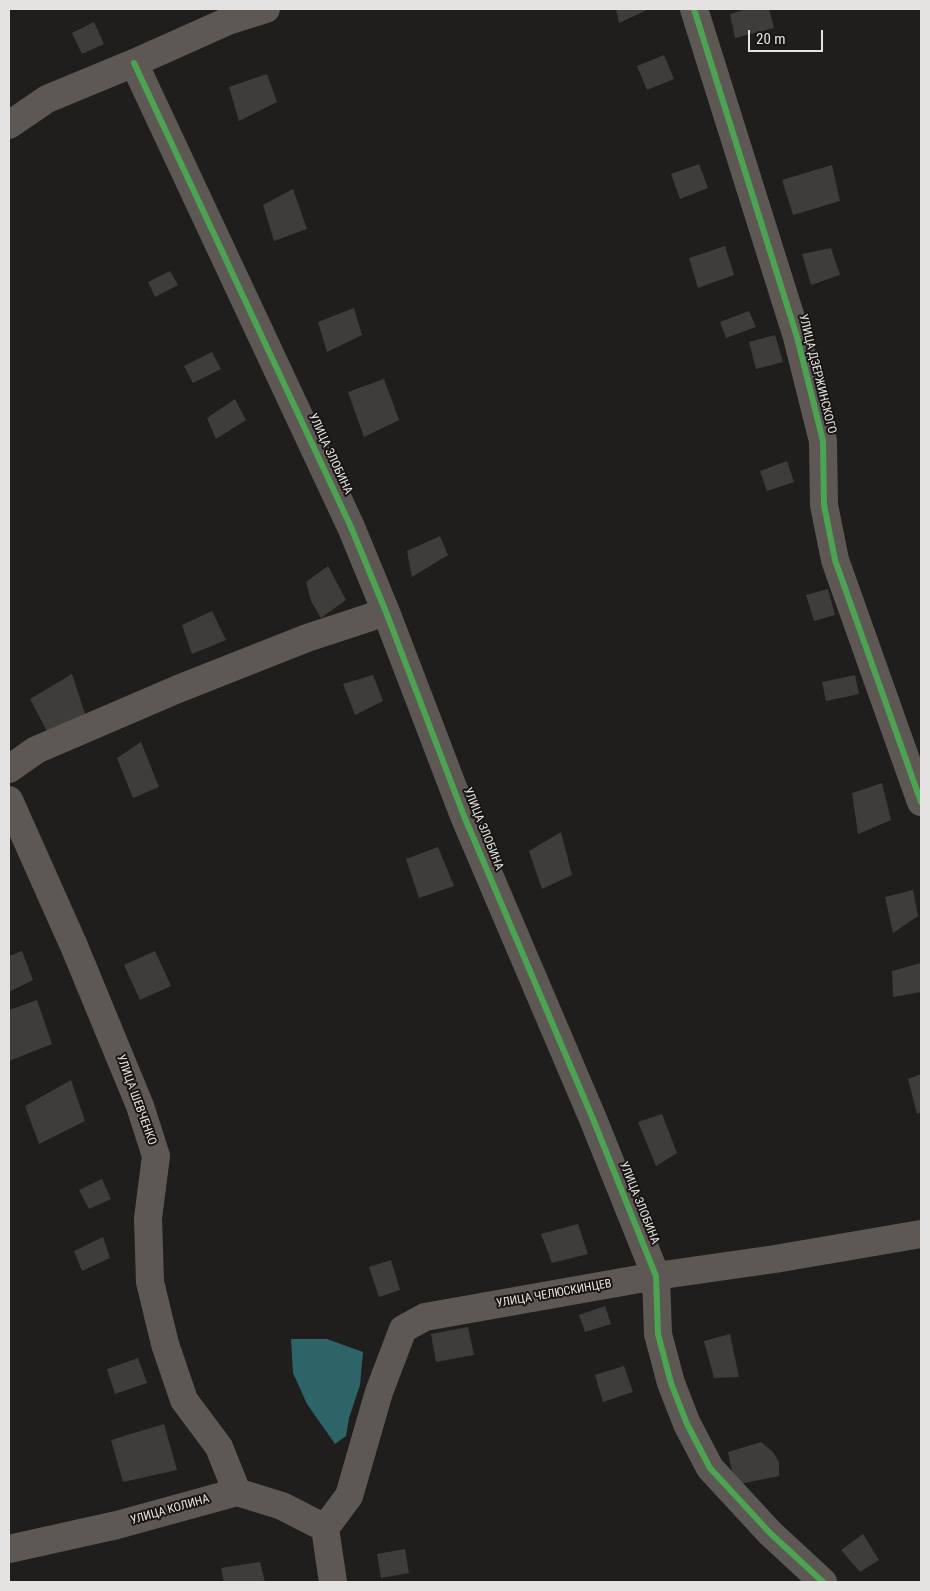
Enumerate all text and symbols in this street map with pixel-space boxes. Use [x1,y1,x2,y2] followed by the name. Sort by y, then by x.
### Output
[750,20,825,52] scale bar
[756,30,786,48] text: 20 m
[795,313,839,435] street label: УЛИЦА ДЗЕРЖИНСКОГО
[305,411,355,497] street label: УЛИЦА ЗЛОБИНА
[460,786,506,872] street label: УЛИЦА ЗЛОБИНА
[113,1053,159,1147] street label: УЛИЦА ШЕВЧЕНКО
[616,1160,662,1246] street label: УЛИЦА ЗЛОБИНА
[495,1277,613,1311] street label: УЛИЦА ЧЕЛЮСКИНЦЕВ
[129,1492,211,1528] street label: УЛИЦА КОЛИНА

